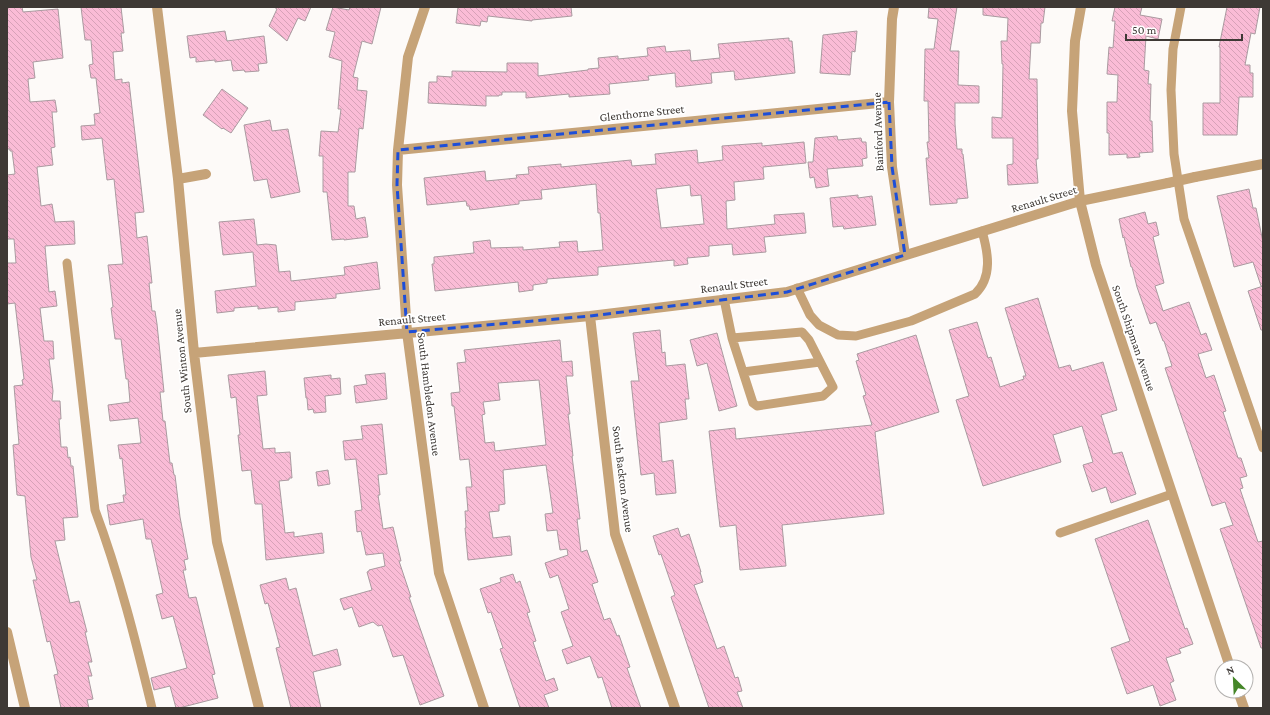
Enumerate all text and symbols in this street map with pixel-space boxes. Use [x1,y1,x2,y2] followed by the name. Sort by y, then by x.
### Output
[1126,16,1242,42] scale bar
[1132,23,1157,37] text: 50 m
[870,92,886,172] street label: Bainford Avenue
[599,101,686,124] street label: Glenthorne Street
[1010,182,1079,216] street label: Renault Street
[700,274,769,296] street label: Renault Street
[1109,283,1159,393] street label: South Shipman Avenue
[170,308,194,414] street label: South Winton Avenue
[378,309,447,329] street label: Renault Street
[414,331,444,457] street label: South Hambledon Avenue
[610,425,636,533] street label: South Backton Avenue
[1214,659,1254,699] north arrow
[1224,663,1236,677] text: N

